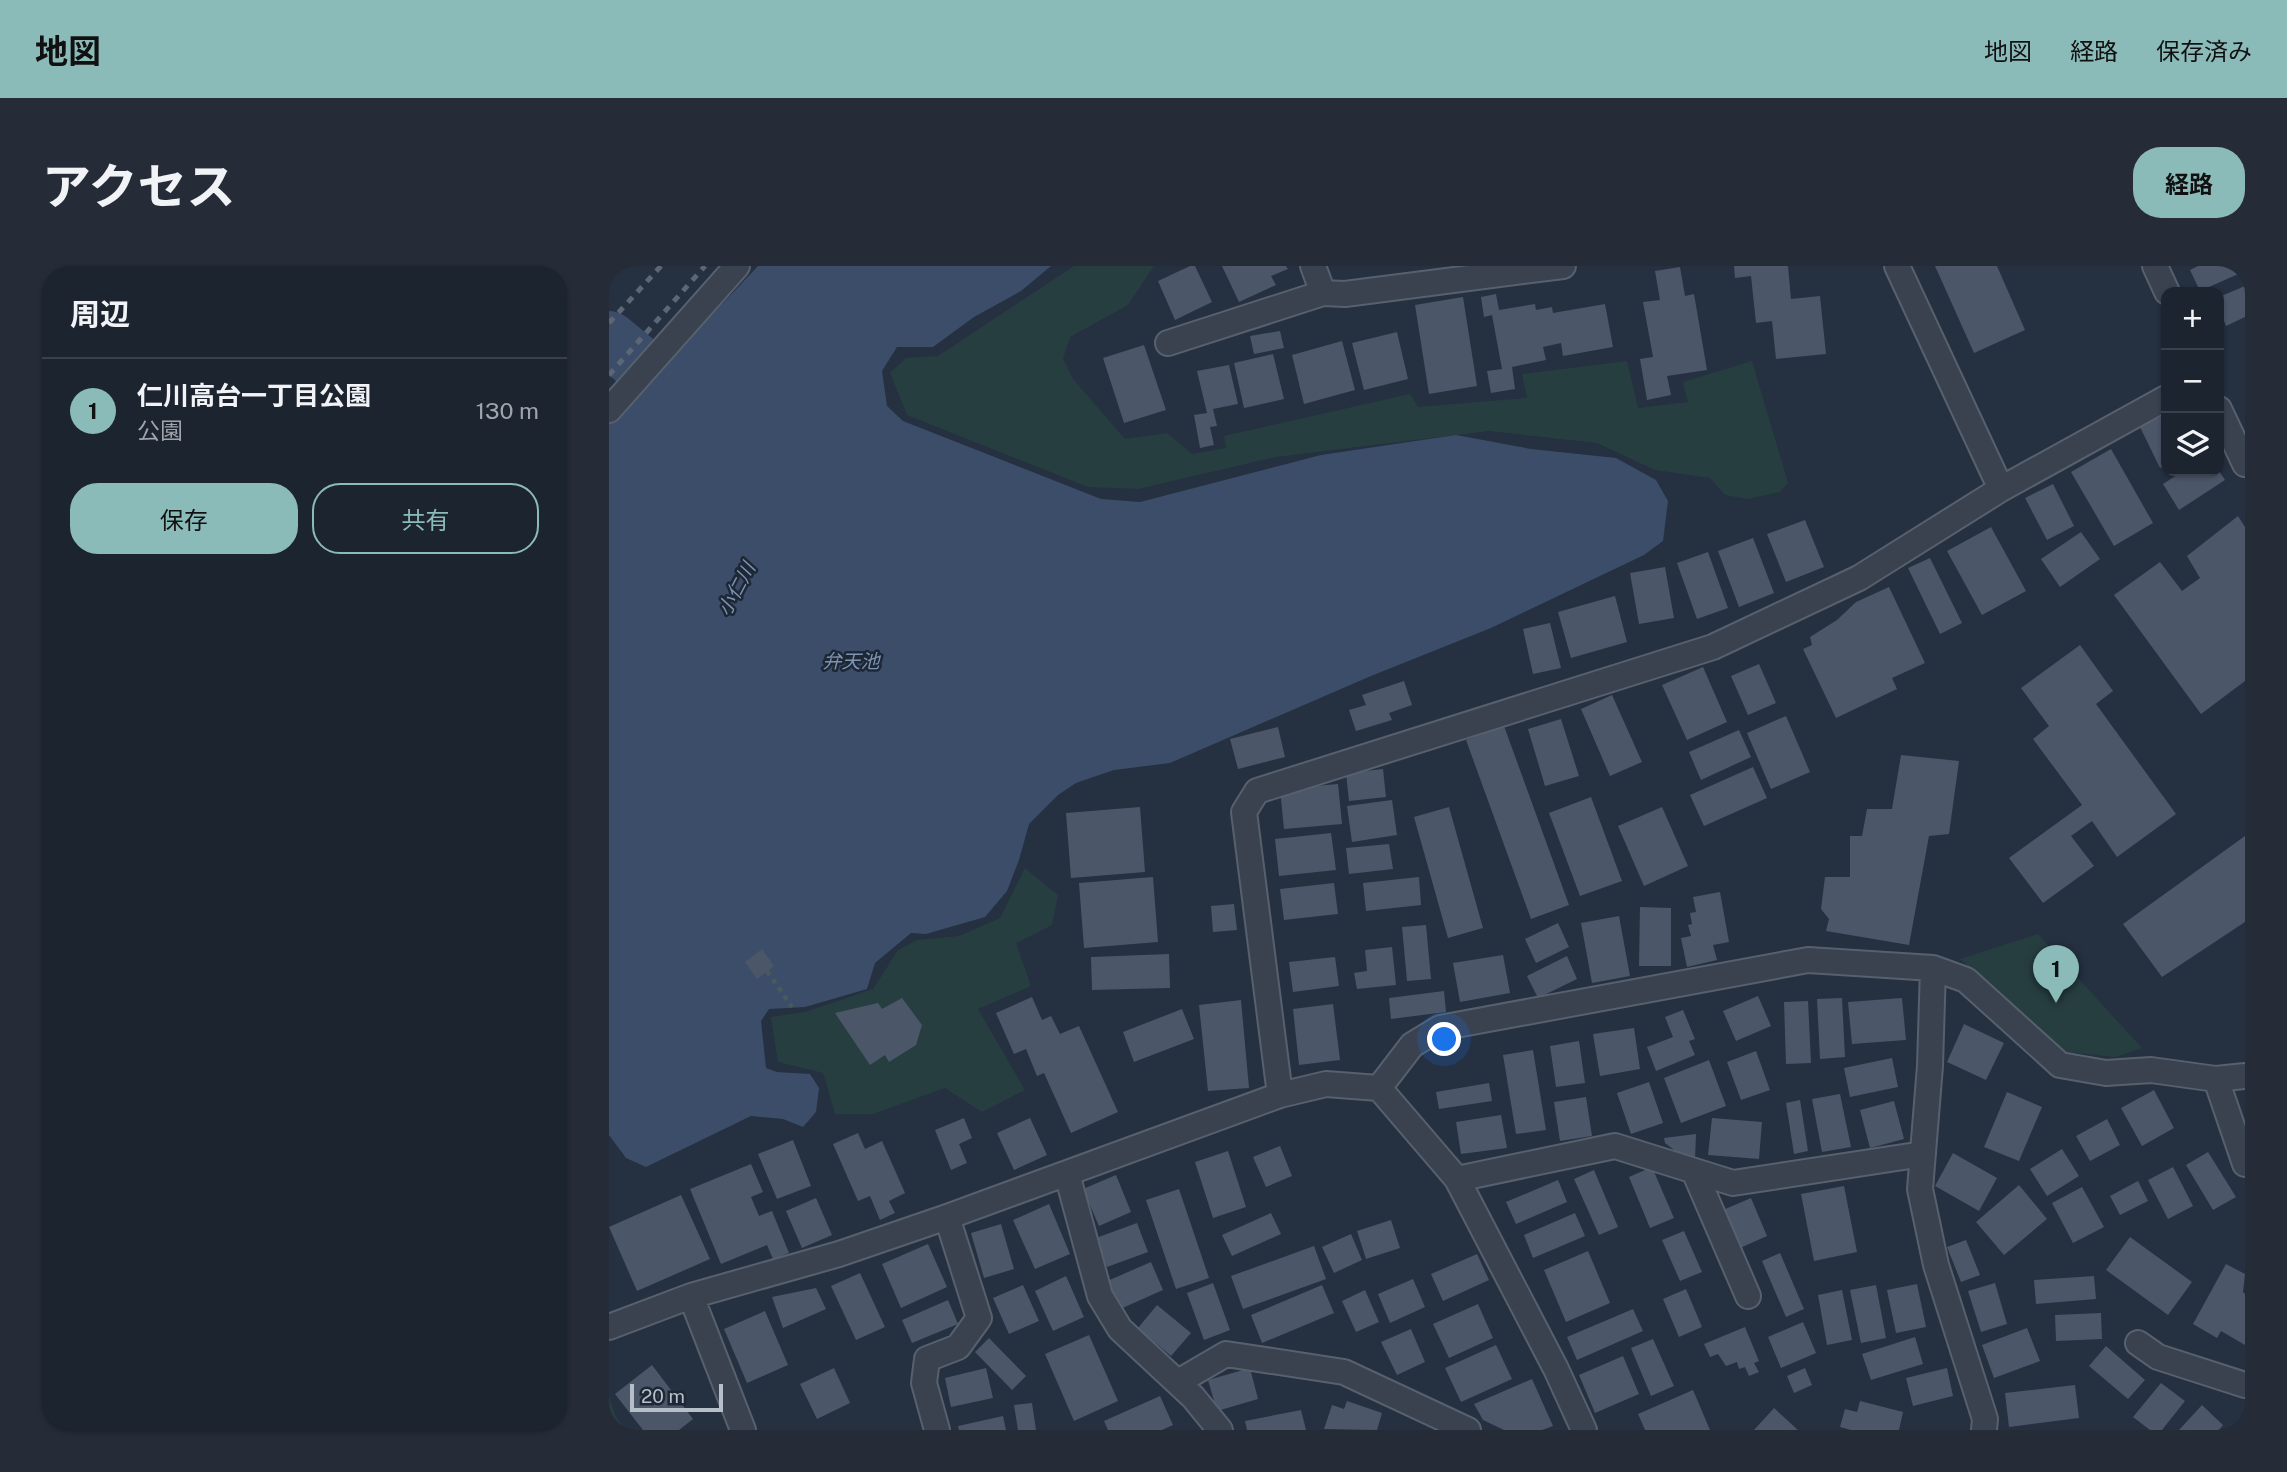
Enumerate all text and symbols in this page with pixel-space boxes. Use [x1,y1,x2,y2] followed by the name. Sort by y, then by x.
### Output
[35,32,101,70] text: 地図
[1984,37,2032,65] text: 地図
[2070,37,2118,65] text: 経路
[2156,37,2252,65] text: 保存済み
[2133,147,2245,218] button: 経路
[42,157,236,215] text: アクセス
[2161,287,2224,476] map controls
[2161,287,2224,350] button: +
[70,296,130,332] text: 周辺
[2161,350,2224,413] button: −
[137,380,371,411] text: 仁川高台一丁目公園
[88,397,98,424] text: 1
[476,397,539,424] text: 130 m
[2161,413,2224,476] button: layers
[137,417,183,444] text: 公園
[70,483,298,554] button: 保存
[312,483,539,554] button: 共有
[713,557,760,619] water label: 小仁川
[822,650,881,672] water label: 弁天池
[2033,945,2079,1003] pin: 1
[1427,1022,1461,1056] your location
[630,1381,723,1413] scale bar
[641,1385,685,1407] text: 20 m

